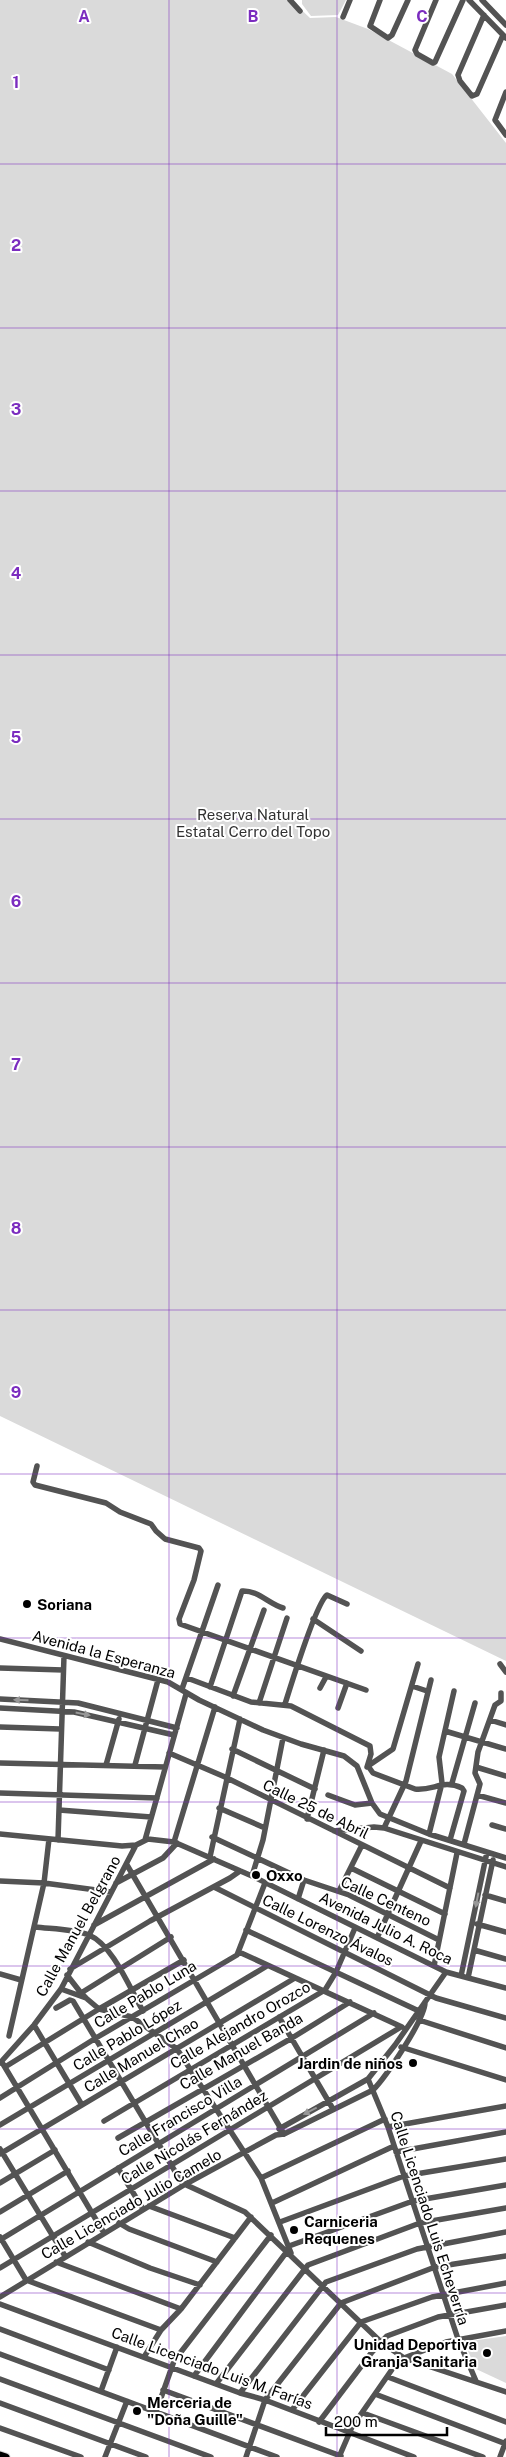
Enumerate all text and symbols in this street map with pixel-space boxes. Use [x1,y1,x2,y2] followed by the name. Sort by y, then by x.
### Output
[78,7,90,26] text: A
[248,7,259,26] text: B
[416,7,428,26] text: C
[13,73,19,92] text: 1
[11,236,21,255] text: 2
[11,400,21,419] text: 3
[11,564,22,583] text: 4
[11,728,22,747] text: 5
[176,806,330,840] park label: Reserva Natural Estatal Cerro del Topo
[11,892,21,911] text: 6
[11,1055,21,1074] text: 7
[11,1219,22,1238] text: 8
[11,1383,21,1402] text: 9
[37,1596,92,1613] place label: Soriana
[21,1598,33,1610] marker: Soriana
[31,1627,177,1681] street label: Avenida la Esperanza
[13,1696,29,1704] one-way arrow
[76,1710,91,1718] one-way arrow
[260,1776,372,1842] street label: Calle 25 de Abril
[32,1853,124,1999] street label: Calle Manuel Belgrano
[266,1867,303,1884] place label: Oxxo
[250,1869,262,1881] marker: Oxxo
[338,1873,434,1929] street label: Calle Centeno
[317,1888,455,1968] street label: Avenida Julio A. Roca
[260,1891,396,1969] street label: Calle Lorenzo Ávalos
[473,1892,481,1907] one-way arrow
[91,1957,199,2031] street label: Calle Pablo Luna
[167,1978,313,2072] street label: Calle Alejandro Orozco
[70,1996,184,2074] street label: Calle Pablo López
[177,2009,305,2093] street label: Calle Manuel Banda
[81,2014,201,2096] street label: Calle Manuel Chao
[297,2055,403,2072] place label: Jardin de niños
[407,2057,419,2069] marker: Jardin de niños
[115,2072,245,2160] street label: Calle Francisco Villa
[118,2087,270,2187] street label: Calle Nicolás Fernández
[303,2107,317,2115] one-way arrow
[387,2109,473,2327] street label: Calle Licenciado Luis Echeverría
[38,2145,224,2263] street label: Calle Licenciado Julio Camelo
[304,2213,378,2247] place label: Carniceria Requenes
[288,2224,300,2236] marker: Carniceria Requenes
[109,2324,315,2412] street label: Calle Licenciado Luis M. Farías
[354,2336,477,2370] place label: Unidad Deportiva Granja Sanitaria
[481,2347,493,2359] marker: Unidad Deportiva Granja Sanitaria
[147,2394,243,2428] place label: Merceria de "Doña Guille"
[326,2404,447,2436] scale bar
[131,2405,143,2417] marker: Merceria de "Doña Guille"
[334,2413,378,2430] text: 200 m

